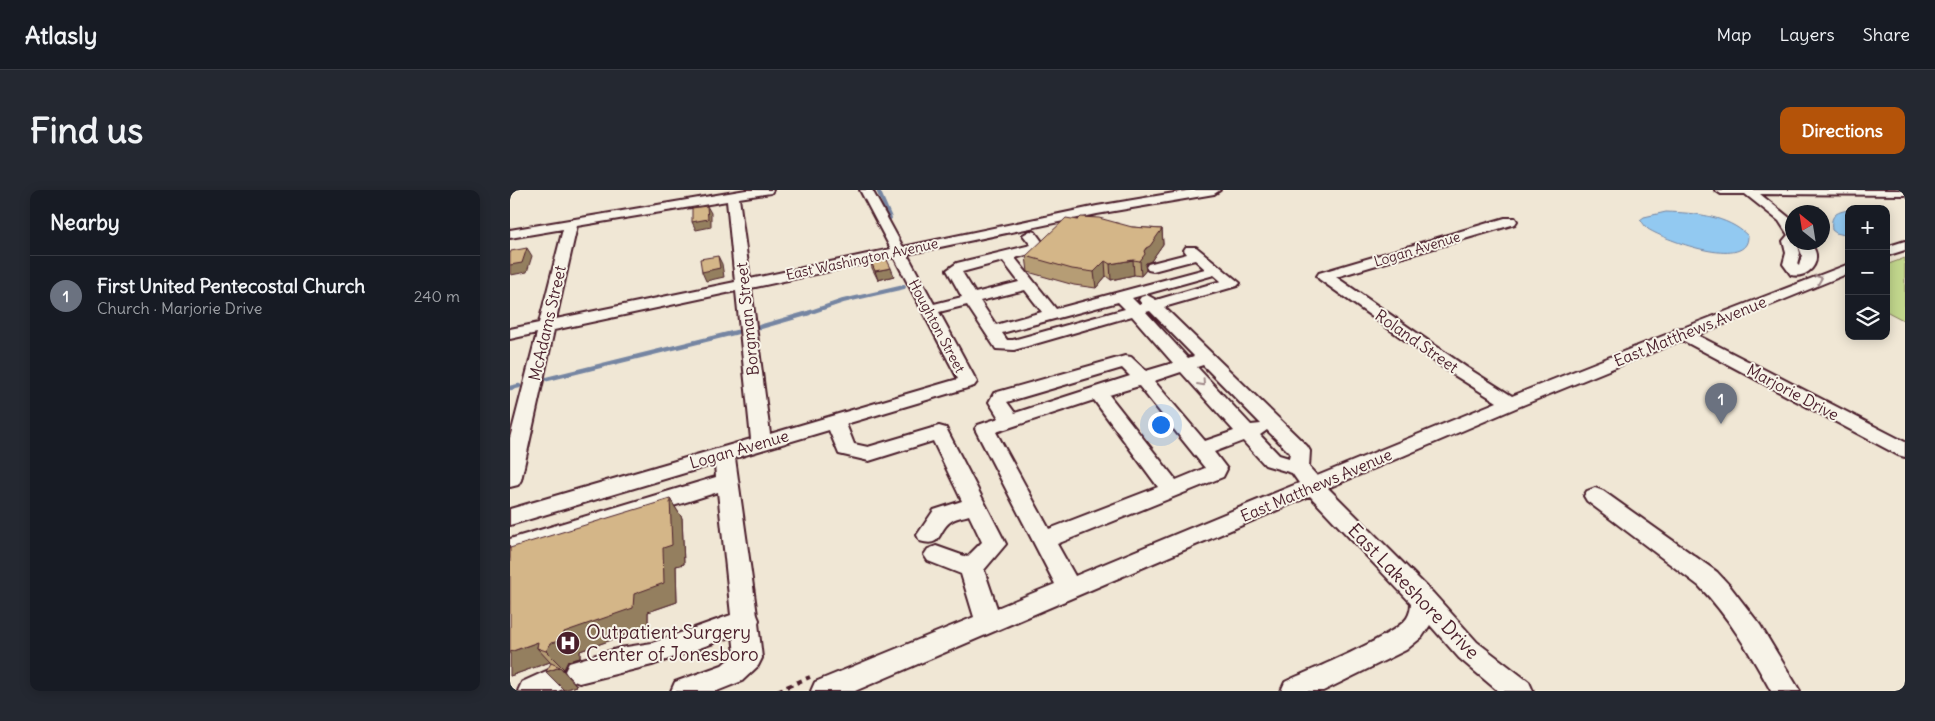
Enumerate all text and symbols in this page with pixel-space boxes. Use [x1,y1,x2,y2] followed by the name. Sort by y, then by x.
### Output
[25,20,97,50] text: Atlasly
[1716,23,1751,46] text: Map
[1779,23,1835,46] text: Layers
[1863,23,1910,46] text: Share
[1780,107,1905,154] button: Directions
[30,108,143,152] text: Find us
[1785,205,1830,250] north arrow
[1845,205,1890,340] map controls
[1845,205,1890,250] button: +
[50,209,120,236] text: Nearby
[1372,227,1462,271] street label: Logan Avenue
[784,234,940,284] street label: East Washington Avenue
[1845,250,1890,295] button: −
[731,261,763,377] street label: Borgman Street
[524,263,570,383] street label: McAdams Street
[97,274,365,298] text: First United Pentecostal Church
[1815,275,1823,285] one-way arrow
[905,276,969,376] street label: Houghton Street
[63,286,69,306] text: 1
[414,286,460,306] text: 240 m
[1611,291,1769,371] street label: East Matthews Avenue
[1845,295,1890,340] button: layers
[97,298,262,318] text: Church · Marjorie Drive
[1372,305,1463,377] street label: Roland Street
[1744,359,1842,425] street label: Marjorie Drive
[1196,377,1205,386] one-way arrow
[1705,383,1737,424] pin: 1
[1148,412,1174,438] your location
[687,425,791,473] street label: Logan Avenue
[1237,444,1395,526] street label: East Matthews Avenue
[1343,518,1485,664] street label: East Lakeshore Drive
[586,620,759,666] place label: Outpatient Surgery Center of Jonesboro
[555,630,581,656] hospital icon: Outpatient Surgery Center of Jonesboro

